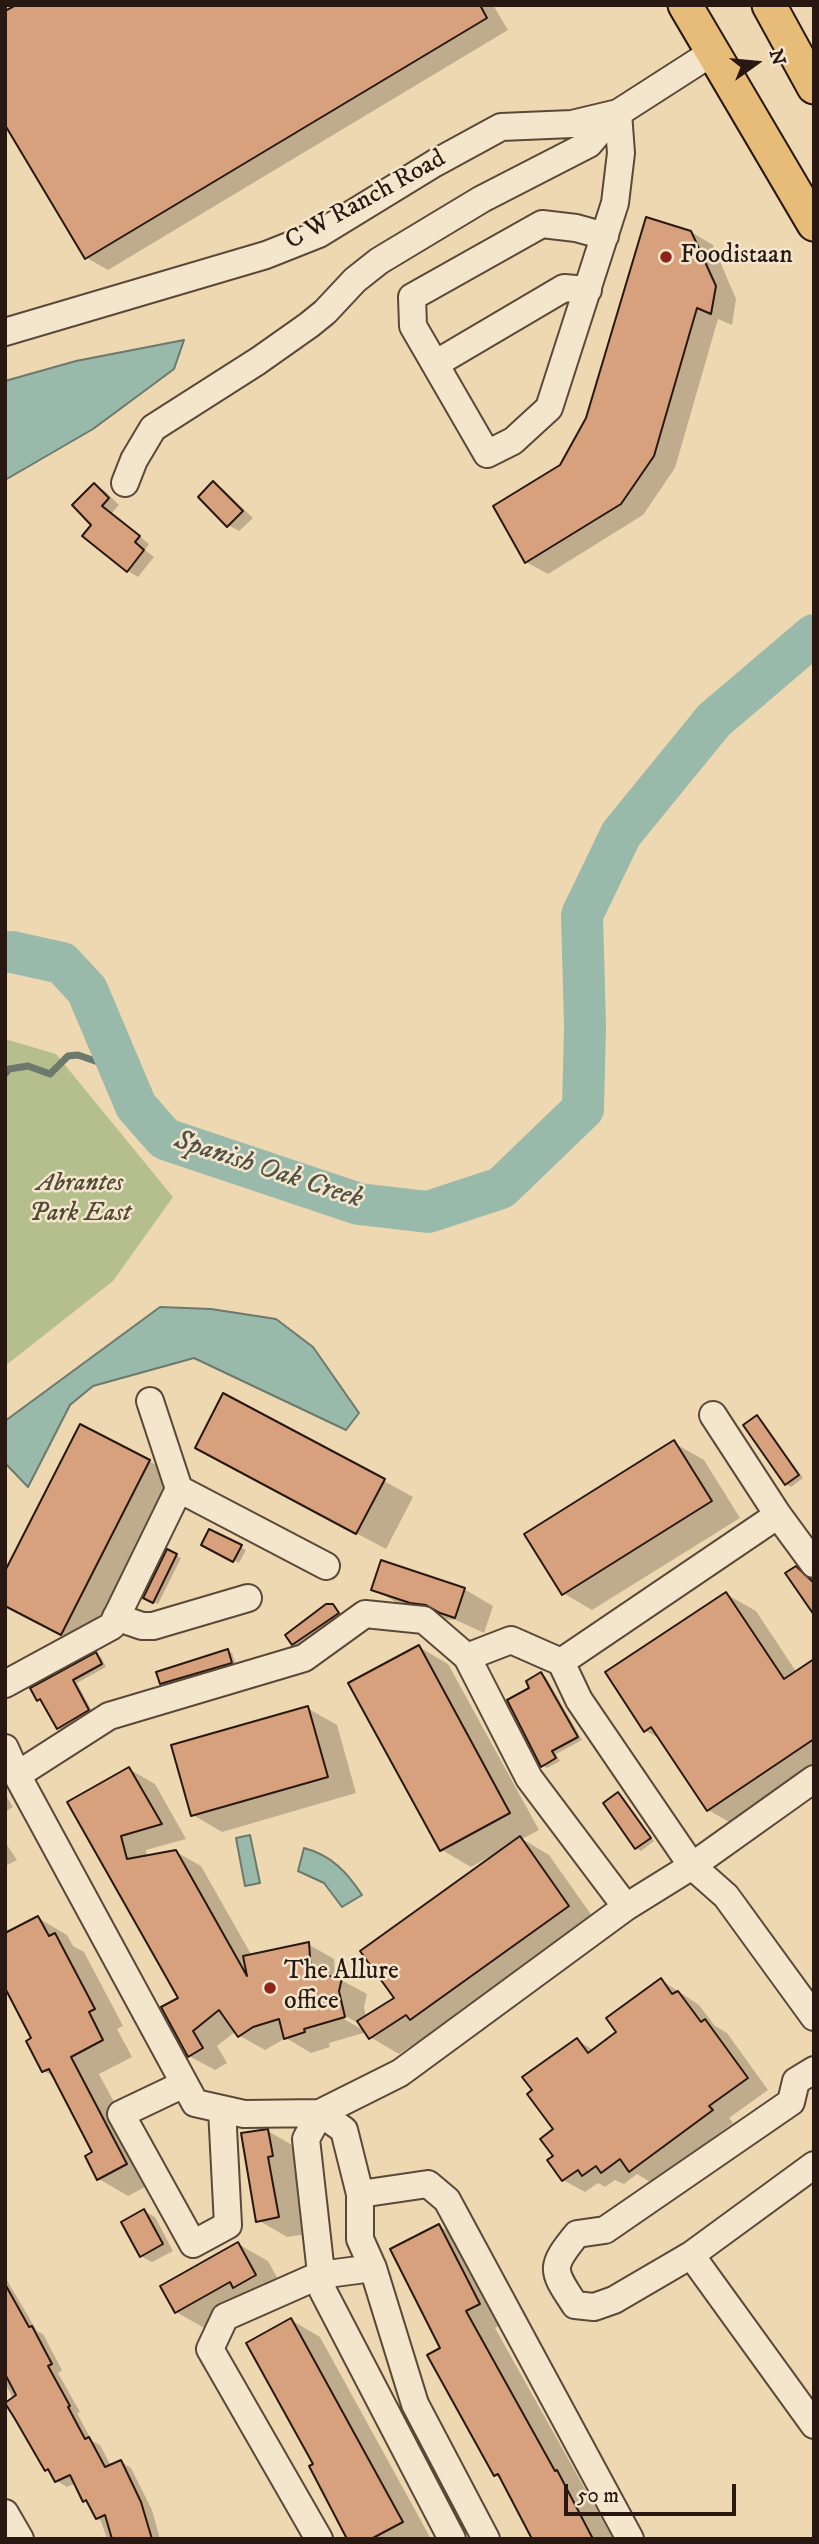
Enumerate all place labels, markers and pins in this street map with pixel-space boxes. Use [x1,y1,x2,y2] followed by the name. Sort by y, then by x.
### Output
[680,241,793,273] place label: Foodistaan
[658,249,674,265] marker: Foodistaan
[284,1957,399,2018] place label: The Allure office
[262,1980,278,1996] marker: The Allure office

